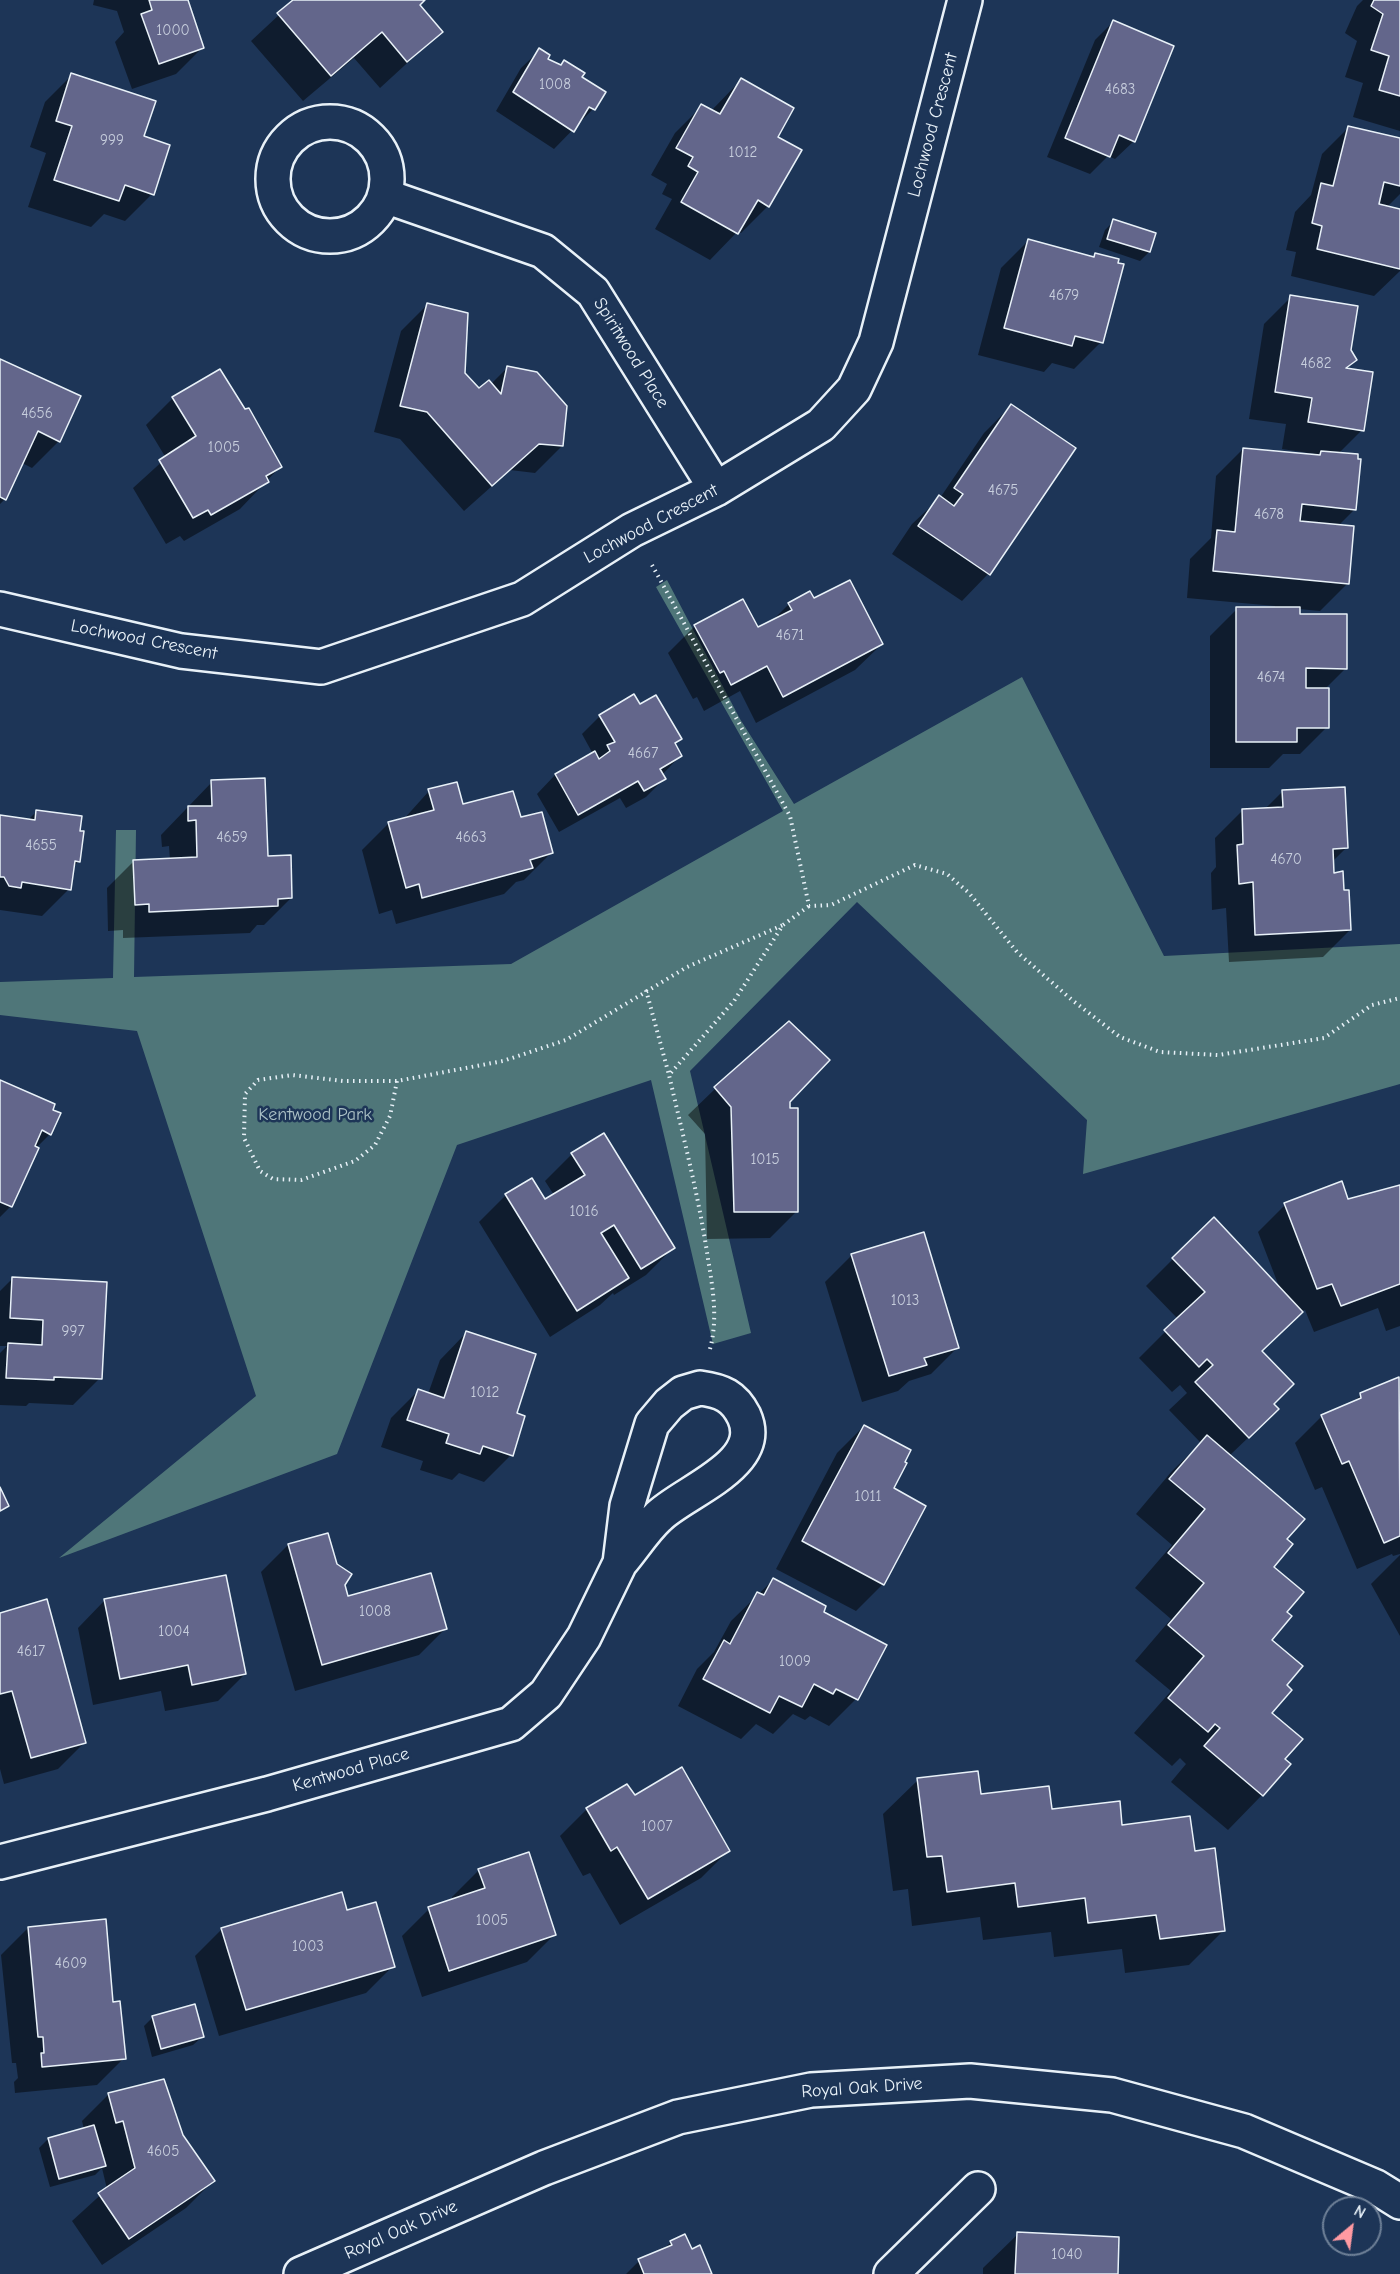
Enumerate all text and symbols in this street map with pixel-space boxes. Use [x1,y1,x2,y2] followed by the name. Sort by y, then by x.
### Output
[156,22,190,40] house number: 1000
[903,50,963,200] street label: Lochwood Crescent
[539,76,571,94] house number: 1008
[1105,81,1135,99] house number: 4683
[100,132,124,150] house number: 999
[729,144,757,162] house number: 1012
[1049,287,1079,305] house number: 4679
[588,294,674,412] street label: Spiritwood Place
[1301,355,1331,373] house number: 4682
[21,405,53,423] house number: 4656
[208,439,240,457] house number: 1005
[580,480,722,568] street label: Lochwood Crescent
[988,482,1018,500] house number: 4675
[1254,506,1284,524] house number: 4678
[69,615,219,665] street label: Lochwood Crescent
[776,627,804,645] house number: 4671
[1257,669,1285,687] house number: 4674
[628,745,658,763] house number: 4667
[216,829,248,847] house number: 4659
[455,829,487,847] house number: 4663
[25,837,57,855] house number: 4655
[1270,851,1302,869] house number: 4670
[258,1104,372,1126] park label: Kentwood Park
[750,1151,780,1169] house number: 1015
[569,1203,599,1221] house number: 1016
[891,1292,919,1310] house number: 1013
[61,1323,85,1341] house number: 997
[471,1384,499,1402] house number: 1012
[855,1488,881,1506] house number: 1011
[359,1603,391,1621] house number: 1008
[158,1623,190,1641] house number: 1004
[17,1643,45,1661] house number: 4617
[779,1653,811,1671] house number: 1009
[290,1743,412,1797] street label: Kentwood Place
[641,1818,673,1836] house number: 1007
[476,1912,508,1930] house number: 1005
[292,1938,324,1956] house number: 1003
[55,1955,87,1973] house number: 4609
[801,2073,923,2103] street label: Royal Oak Drive
[147,2143,179,2161] house number: 4605
[341,2195,461,2265] street label: Royal Oak Drive
[1322,2196,1382,2256] north arrow
[1351,2202,1369,2222] text: N
[1051,2246,1083,2264] house number: 1040

